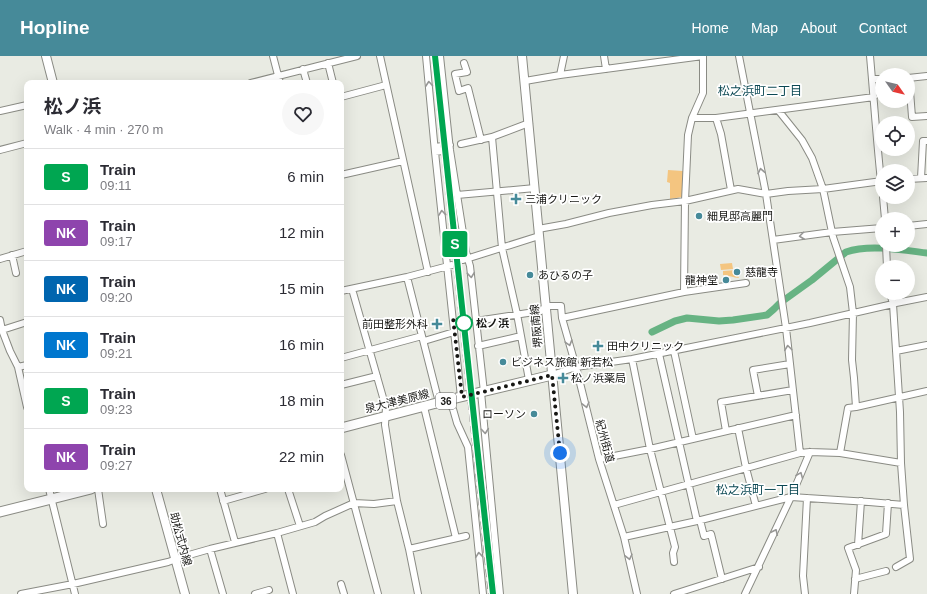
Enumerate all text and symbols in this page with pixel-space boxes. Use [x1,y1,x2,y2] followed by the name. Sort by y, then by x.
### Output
[20,17,90,38] text: Hopline
[692,20,729,36] text: Home
[751,20,778,36] text: Map
[800,20,837,36] text: About
[859,20,907,36] text: Contact
[875,68,915,108] north arrow
[875,68,915,300] map controls
[425,81,434,87] one-way arrow
[718,84,802,98] district label: 松之浜町二丁目
[282,93,324,135] button: heart
[44,96,101,117] text: 松ノ浜
[875,116,915,156] button: locate
[44,122,163,137] text: Walk · 4 min · 270 m
[100,161,136,178] text: Train
[875,164,915,204] button: layers
[287,168,324,185] text: 6 min
[758,168,766,174] one-way arrow
[61,169,71,185] text: S
[100,178,132,193] text: 09:11
[510,193,522,205] marker: 三浦クリニック
[525,193,602,205] place label: 三浦クリニック
[438,210,447,216] one-way arrow
[707,210,773,222] place label: 細見邸高麗門
[694,211,704,221] marker: 細見邸高麗門
[875,212,915,252] button: +
[100,217,136,234] text: Train
[279,224,324,241] text: 12 min
[56,225,76,241] text: NK
[442,231,468,257] line badge: S
[799,231,805,240] one-way arrow
[100,234,133,249] text: 09:17
[450,236,460,252] text: S
[875,260,915,300] button: −
[745,266,778,278] place label: 慈龍寺
[732,267,742,277] marker: 慈龍寺
[538,269,593,281] place label: あひるの子
[525,270,535,280] marker: あひるの子
[466,272,475,278] one-way arrow
[100,273,136,290] text: Train
[685,274,718,286] place label: 龍神堂
[721,275,731,285] marker: 龍神堂
[279,280,324,297] text: 15 min
[56,281,76,297] text: NK
[100,290,133,305] text: 09:20
[528,304,544,348] street label: 堺阪南線
[455,314,473,332] marker: 松ノ浜
[476,317,509,329] place label: 松ノ浜
[362,318,428,330] place label: 前田整形外科
[431,318,443,330] marker: 前田整形外科
[100,329,136,346] text: Train
[279,336,324,353] text: 16 min
[56,337,76,353] text: NK
[565,339,573,346] one-way arrow
[592,340,604,352] marker: 田中クリニック
[607,340,684,352] place label: 田中クリニック
[784,345,793,351] one-way arrow
[100,346,133,361] text: 09:21
[511,356,613,368] place label: ビジネス旅館 新若松
[498,357,508,367] marker: ビジネス旅館 新若松
[571,372,626,384] place label: 松ノ浜薬局
[558,373,568,383] marker: 松ノ浜薬局
[100,385,136,402] text: Train
[364,387,430,415] street label: 泉大津美原線
[279,392,324,409] text: 18 min
[61,393,71,409] text: S
[436,393,456,409] road number: 36
[100,402,133,417] text: 09:23
[581,402,589,408] one-way arrow
[482,408,526,420] place label: ローソン
[529,409,539,419] marker: ローソン
[594,418,616,464] street label: 紀州街道
[480,428,489,434] one-way arrow
[100,441,136,458] text: Train
[550,443,570,463] your location
[279,448,324,465] text: 22 min
[56,449,76,465] text: NK
[100,458,133,473] text: 09:27
[796,471,804,478] one-way arrow
[716,483,800,497] district label: 松之浜町一丁目
[168,511,194,567] street label: 助松式内線
[770,529,778,537] one-way arrow
[475,552,484,558] one-way arrow
[624,554,632,560] one-way arrow

